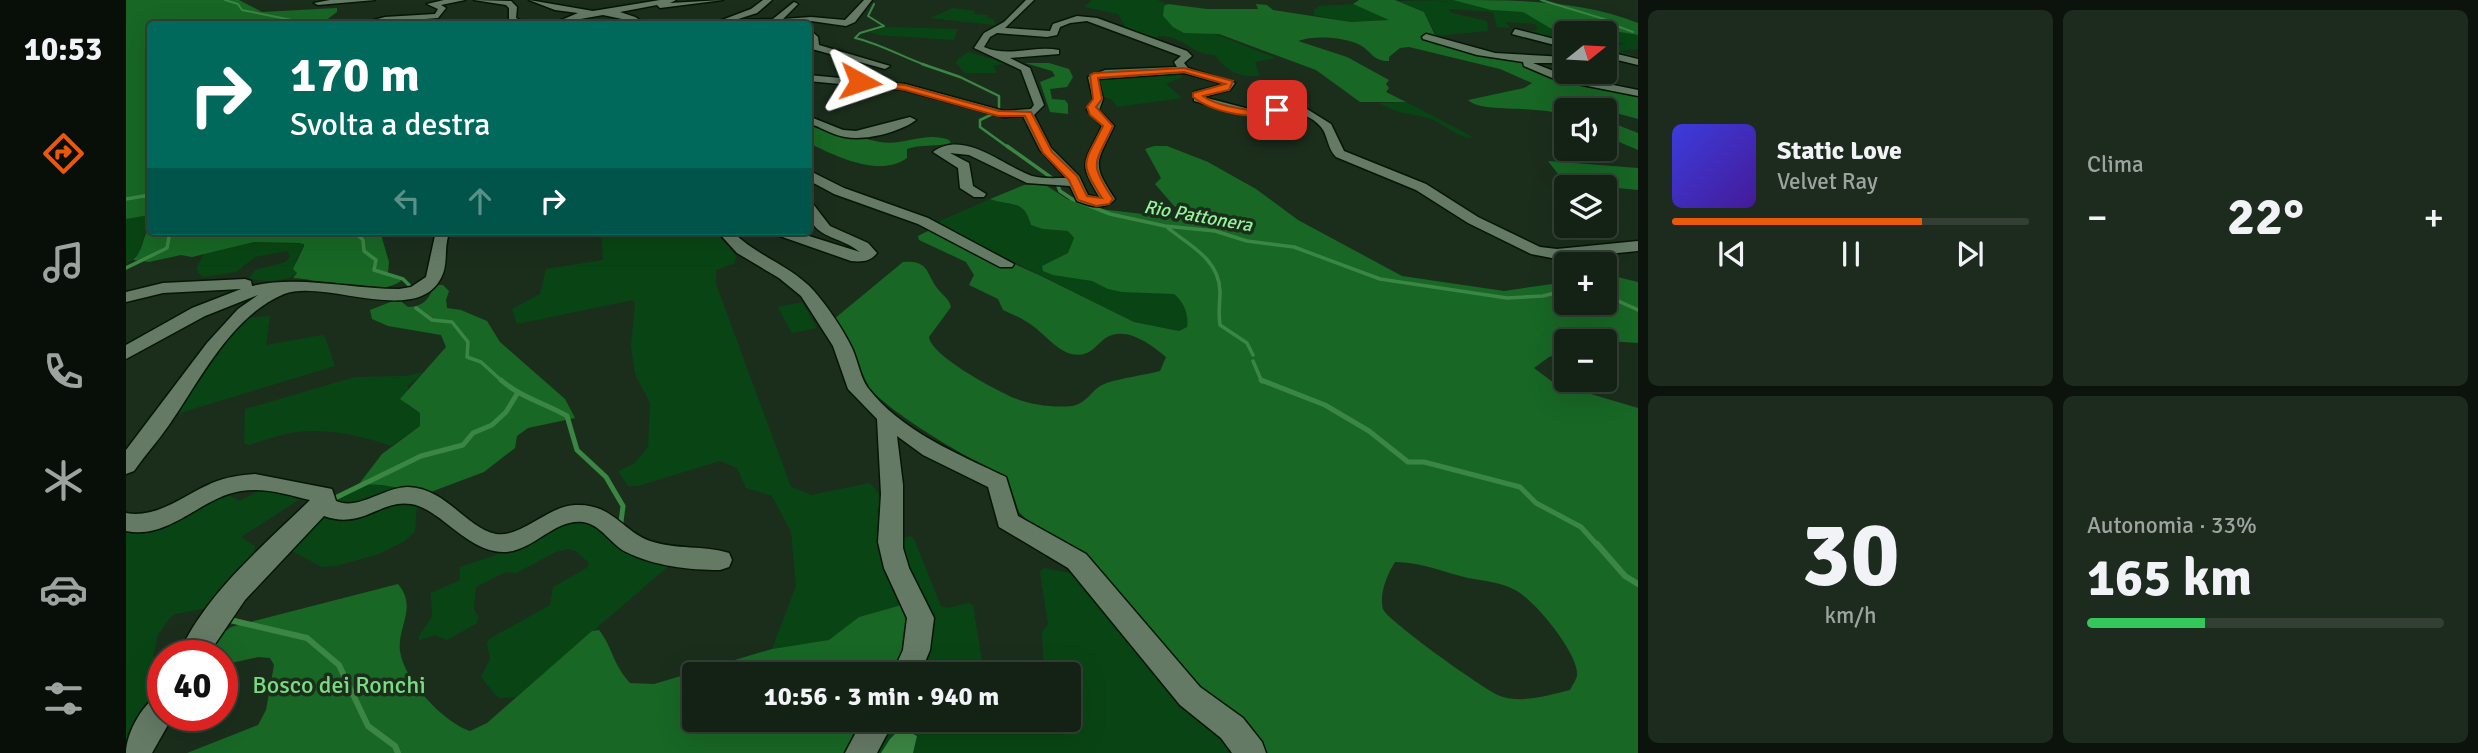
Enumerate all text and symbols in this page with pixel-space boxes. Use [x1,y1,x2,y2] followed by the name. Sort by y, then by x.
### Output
[1554,21,1617,84] north arrow
[1554,21,1617,392] map controls
[24,30,102,69] text: 10:53
[290,45,420,105] text: 170 m
[823,45,897,119] position arrow
[175,49,266,140] icon: right
[1247,80,1307,140] pin
[1258,91,1296,129] icon: arrive
[1554,98,1617,161] button: sound
[290,105,490,144] text: Svolta a destra
[39,129,88,178] icon: directions
[1777,135,1902,167] text: Static Love
[2087,150,2144,179] text: Clima
[1777,167,1878,196] text: Velvet Ray
[1554,175,1617,238] button: layers
[388,182,426,220] icon: left
[461,182,499,220] icon: ahead
[534,182,572,220] icon: right
[2227,185,2304,249] text: 22°
[2087,194,2108,241] text: −
[2423,194,2444,241] text: +
[1142,195,1255,238] water label: Rio Pattonera
[1713,235,1751,273] icon: previous
[1832,235,1870,273] icon: pause
[1951,235,1989,273] icon: next
[39,238,88,287] icon: music
[1554,252,1617,315] button: +
[1554,329,1617,392] button: −
[39,347,88,396] icon: phone
[39,456,88,505] icon: climate
[1801,499,1900,612] text: 30
[2087,511,2257,540] text: Autonomia · 33%
[2087,546,2252,610] text: 165 km
[39,565,88,614] icon: car
[1824,601,1877,630] text: km/h
[147,640,238,731] speed limit sign: 40
[252,670,426,700] park label: Bosco dei Ronchi
[39,674,88,723] icon: filters
[764,681,999,713] text: 10:56 · 3 min · 940 m

